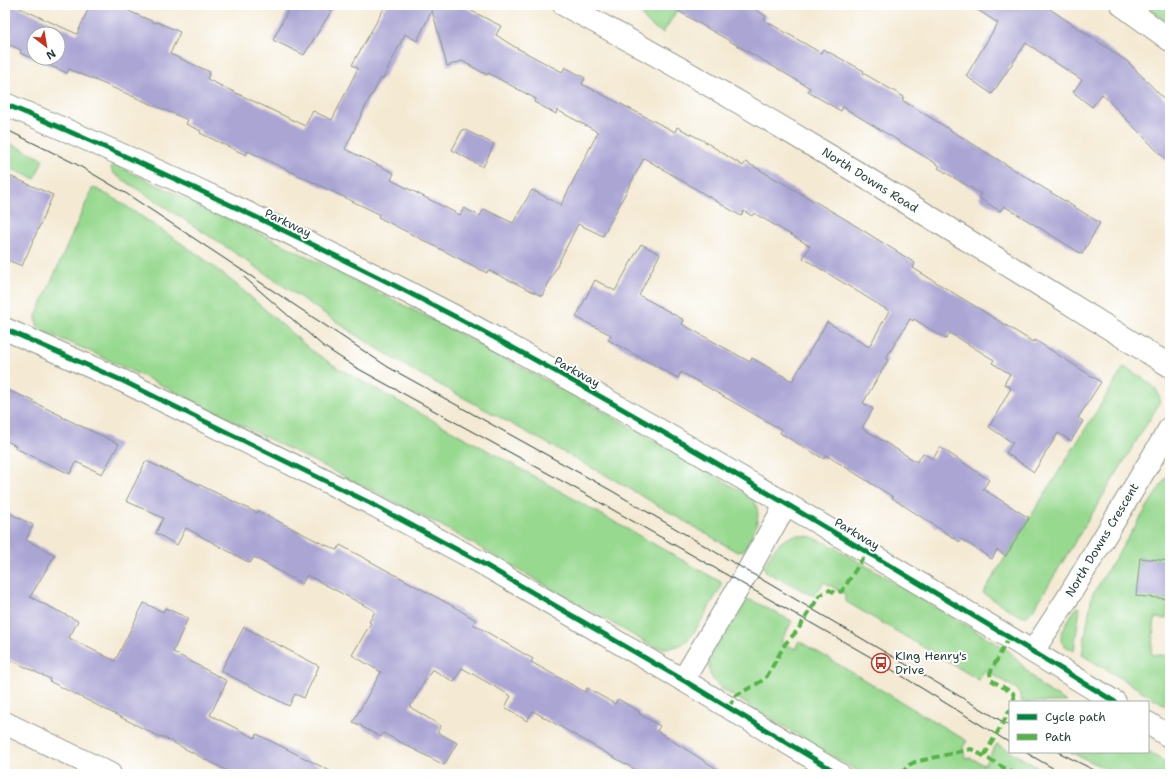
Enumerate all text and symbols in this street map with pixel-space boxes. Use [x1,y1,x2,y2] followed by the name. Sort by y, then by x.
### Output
[26,26,66,66] north arrow
[43,45,58,63] text: N
[819,144,922,216] street label: North Downs Road
[262,205,314,241] street label: Parkway
[551,353,603,391] street label: Parkway
[1062,480,1142,600] street label: North Downs Crescent
[831,514,883,554] street label: Parkway
[895,648,967,678] place label: King Henry's Drive
[870,652,892,674] bus stop icon: King Henry's Drive
[1009,701,1149,753] legend
[1045,709,1106,725] text: Cycle path
[1045,729,1071,745] text: Path

